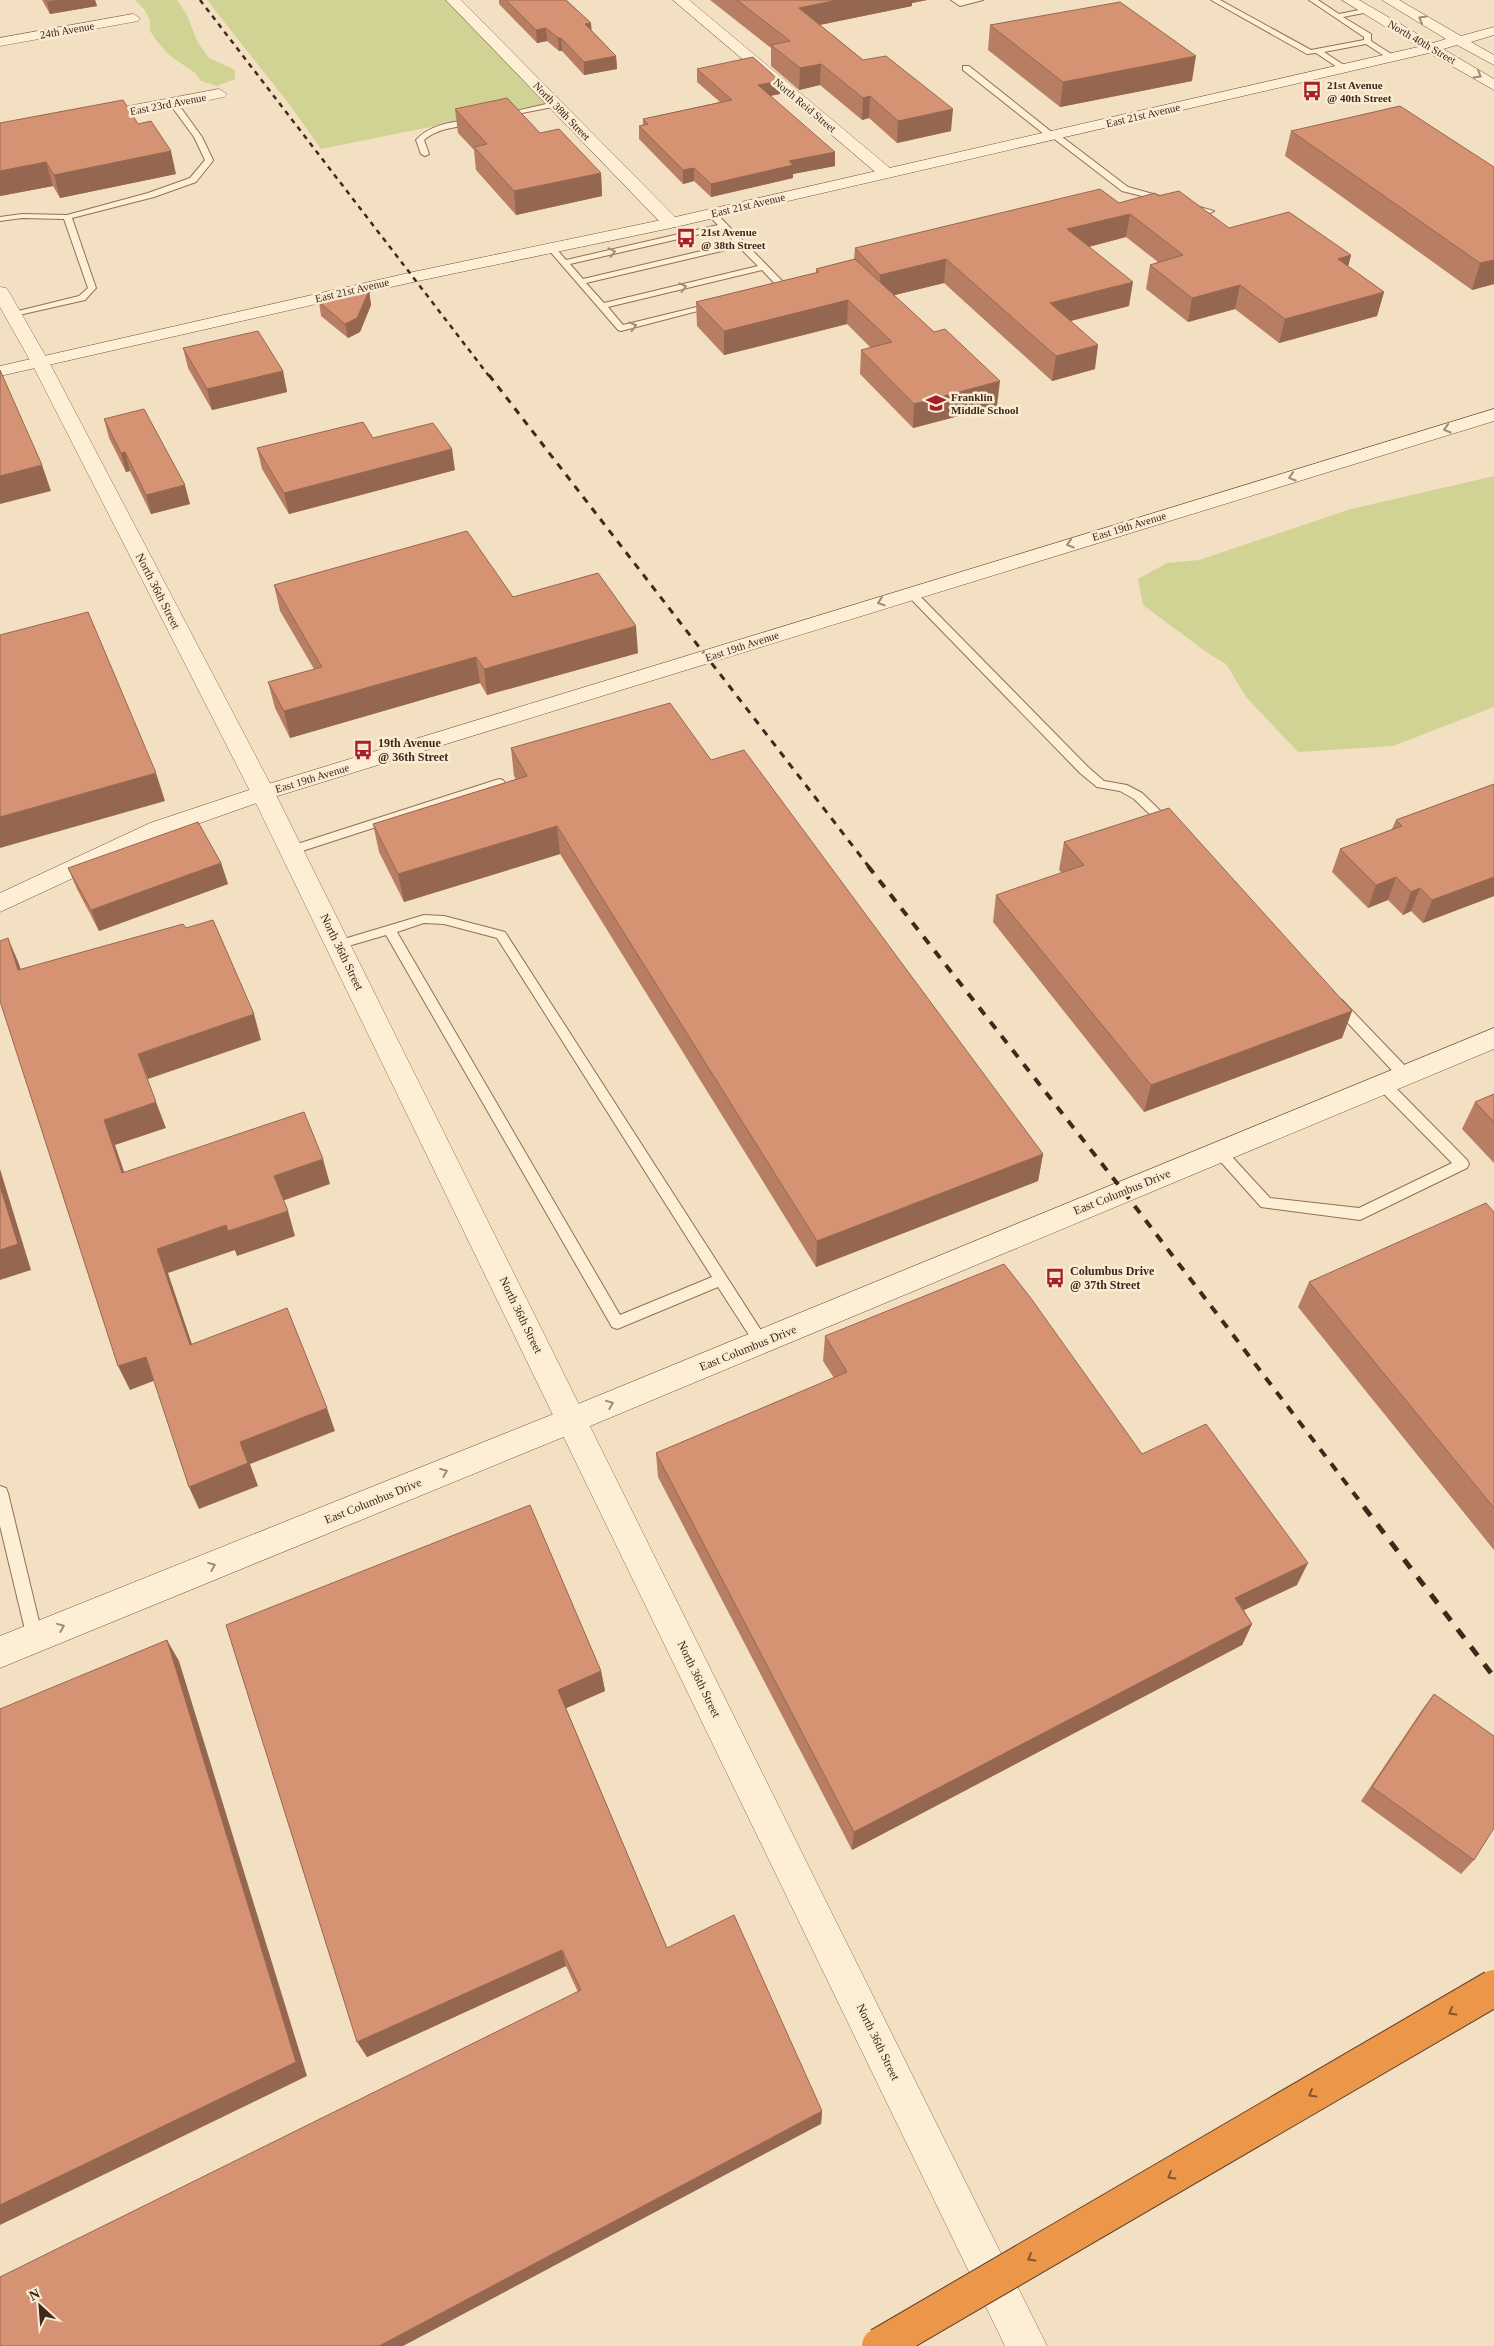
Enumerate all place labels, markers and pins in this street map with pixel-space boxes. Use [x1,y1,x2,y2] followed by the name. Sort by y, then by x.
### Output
[1327,79,1392,104] place label: 21st Avenue @ 40th Street
[1301,80,1323,102] bus stop icon: 21st Avenue @ 40th Street
[701,226,766,251] place label: 21st Avenue @ 38th Street
[675,227,697,249] bus stop icon: 21st Avenue @ 38th Street
[951,391,1019,416] place label: Franklin Middle School
[925,392,947,414] school or university icon: Franklin Middle School
[378,736,448,764] place label: 19th Avenue @ 36th Street
[352,739,374,761] bus stop icon: 19th Avenue @ 36th Street
[1070,1264,1155,1292] place label: Columbus Drive @ 37th Street
[1044,1267,1066,1289] bus stop icon: Columbus Drive @ 37th Street

